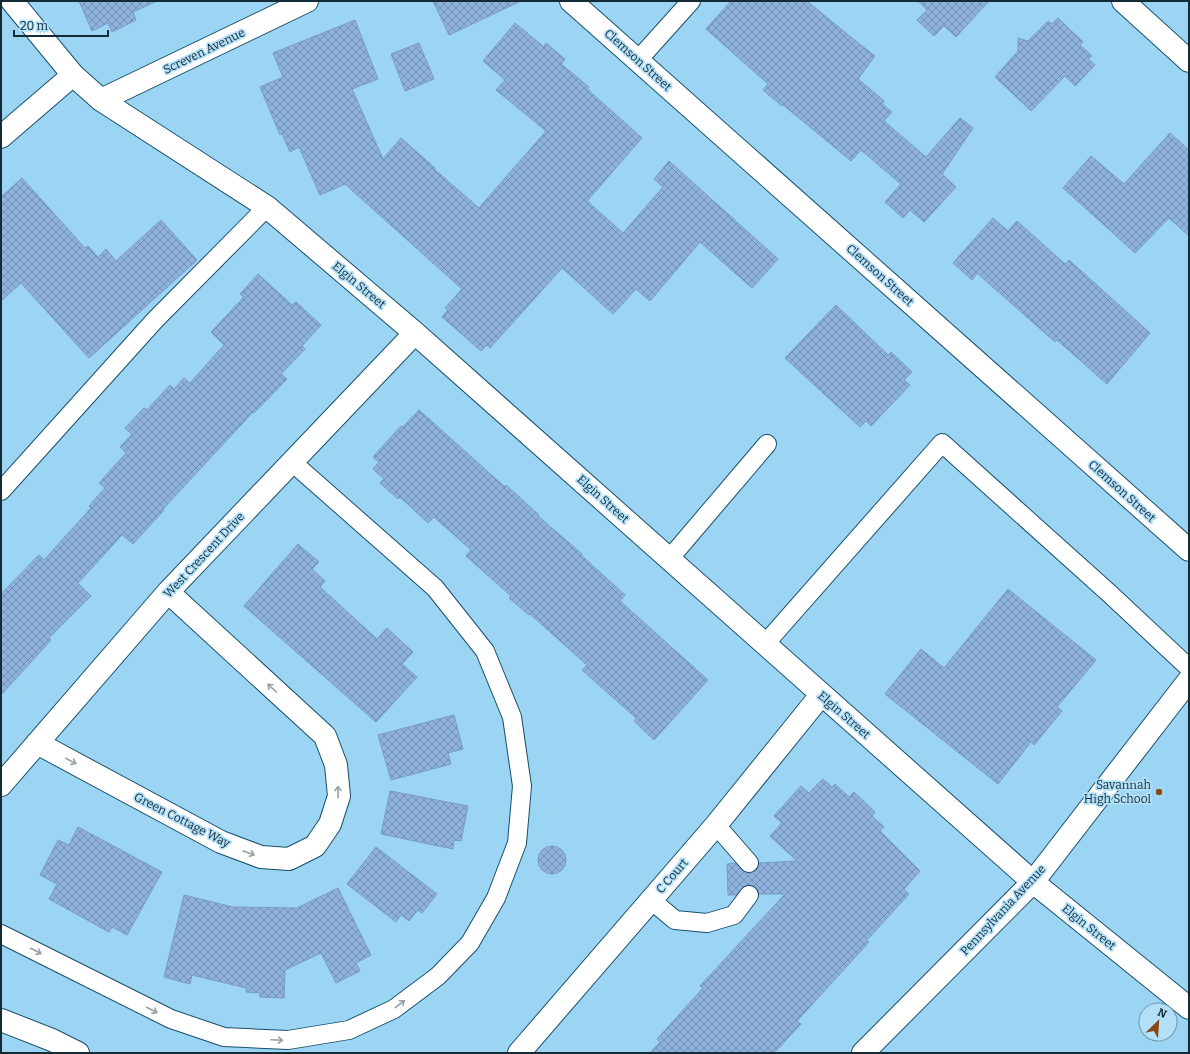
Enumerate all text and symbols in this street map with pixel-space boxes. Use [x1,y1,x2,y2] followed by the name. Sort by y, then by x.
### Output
[14,12,108,38] scale bar
[20,19,49,33] text: 20 m
[161,25,247,77] street label: Screven Avenue
[602,26,675,94] street label: Clemson Street
[844,241,917,309] street label: Clemson Street
[330,259,389,312] street label: Elgin Street
[1086,457,1159,525] street label: Clemson Street
[574,472,632,526] street label: Elgin Street
[161,509,247,601] street label: West Crescent Drive
[267,683,278,692] one-way arrow
[815,688,874,742] street label: Elgin Street
[65,758,77,766] one-way arrow
[1084,778,1152,806] place label: Savannah High School
[334,786,342,799] one-way arrow
[1154,787,1164,797] marker: Savannah High School
[132,790,233,851] street label: Green Cottage Way
[242,849,254,857] one-way arrow
[653,855,691,896] street label: C Court
[957,862,1049,958] street label: Pennsylvania Avenue
[1059,901,1119,953] street label: Elgin Street
[30,948,42,956] one-way arrow
[394,1000,405,1008] one-way arrow
[1138,1002,1178,1042] north arrow
[1155,1006,1169,1021] text: N
[146,1007,158,1014] one-way arrow
[270,1036,283,1043] one-way arrow

